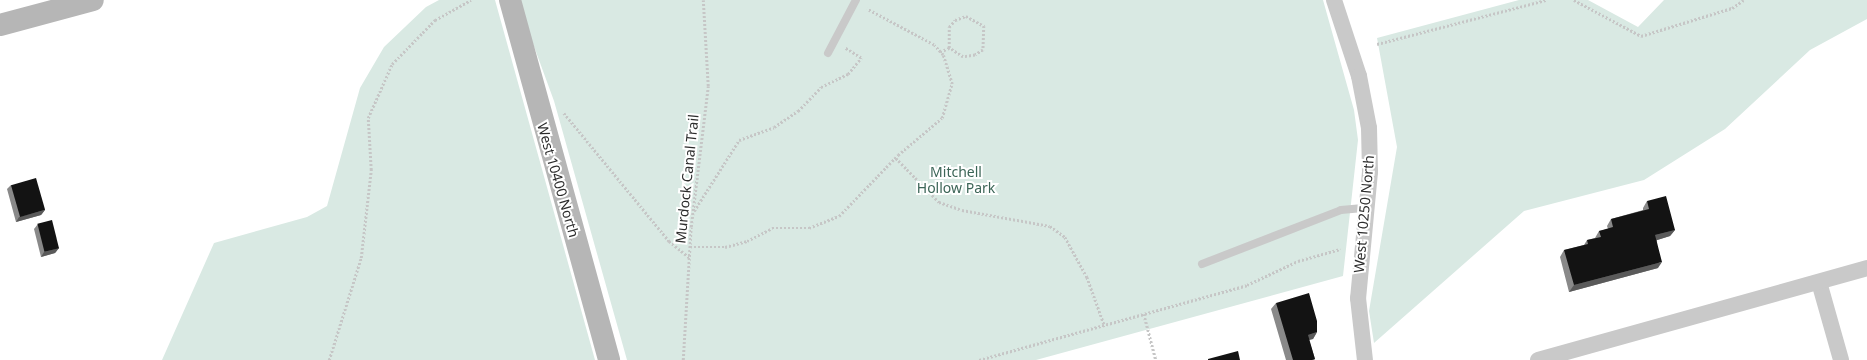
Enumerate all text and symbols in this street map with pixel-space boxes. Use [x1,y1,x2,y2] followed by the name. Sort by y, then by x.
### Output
[672,114,702,244] street label: Murdock Canal Trail
[534,121,582,239] street label: West 10400 North
[1350,154,1378,274] street label: West 10250 North
[917,164,995,196] park label: Mitchell Hollow Park

